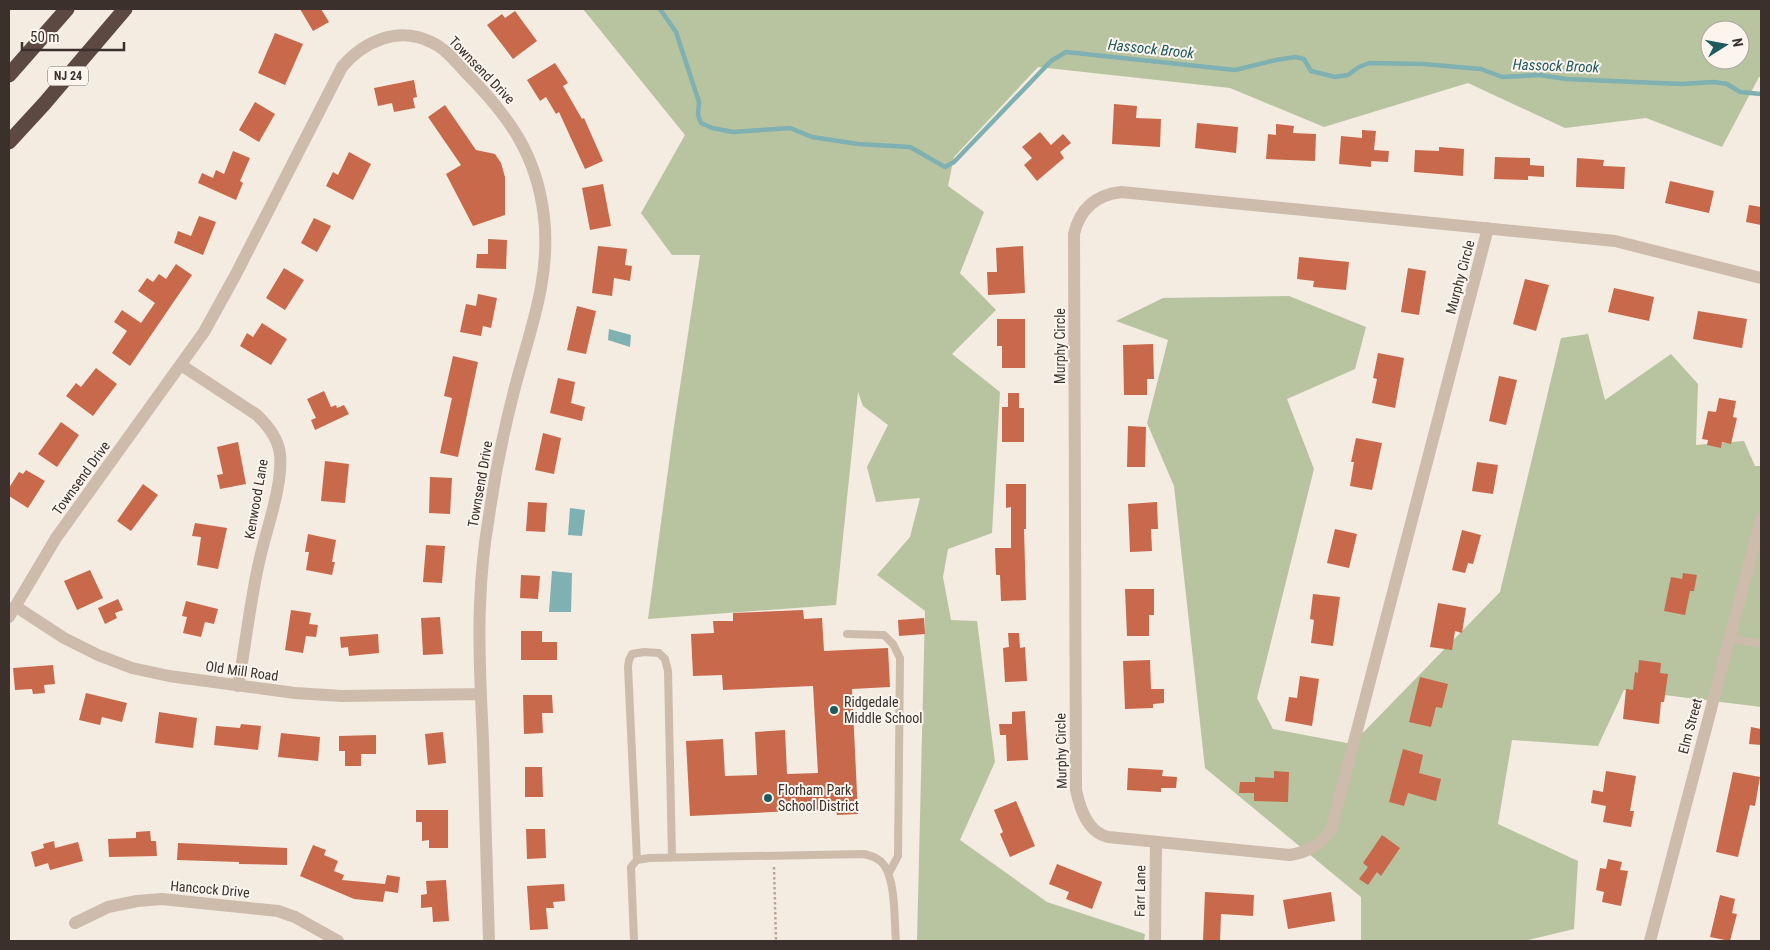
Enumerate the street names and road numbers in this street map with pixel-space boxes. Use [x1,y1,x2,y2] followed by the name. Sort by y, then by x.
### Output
[446,33,518,107] street label: Townsend Drive
[48,66,88,85] road number: NJ 24
[1442,238,1478,316] street label: Murphy Circle
[1052,308,1068,384] street label: Murphy Circle
[49,438,113,518] street label: Townsend Drive
[465,439,496,528] street label: Townsend Drive
[241,457,271,540] street label: Kenwood Lane
[205,658,279,684] street label: Old Mill Road
[1675,697,1705,755] street label: Elm Street
[1052,713,1070,789] street label: Murphy Circle
[1132,865,1148,917] street label: Farr Lane
[170,878,251,900] street label: Hancock Drive

